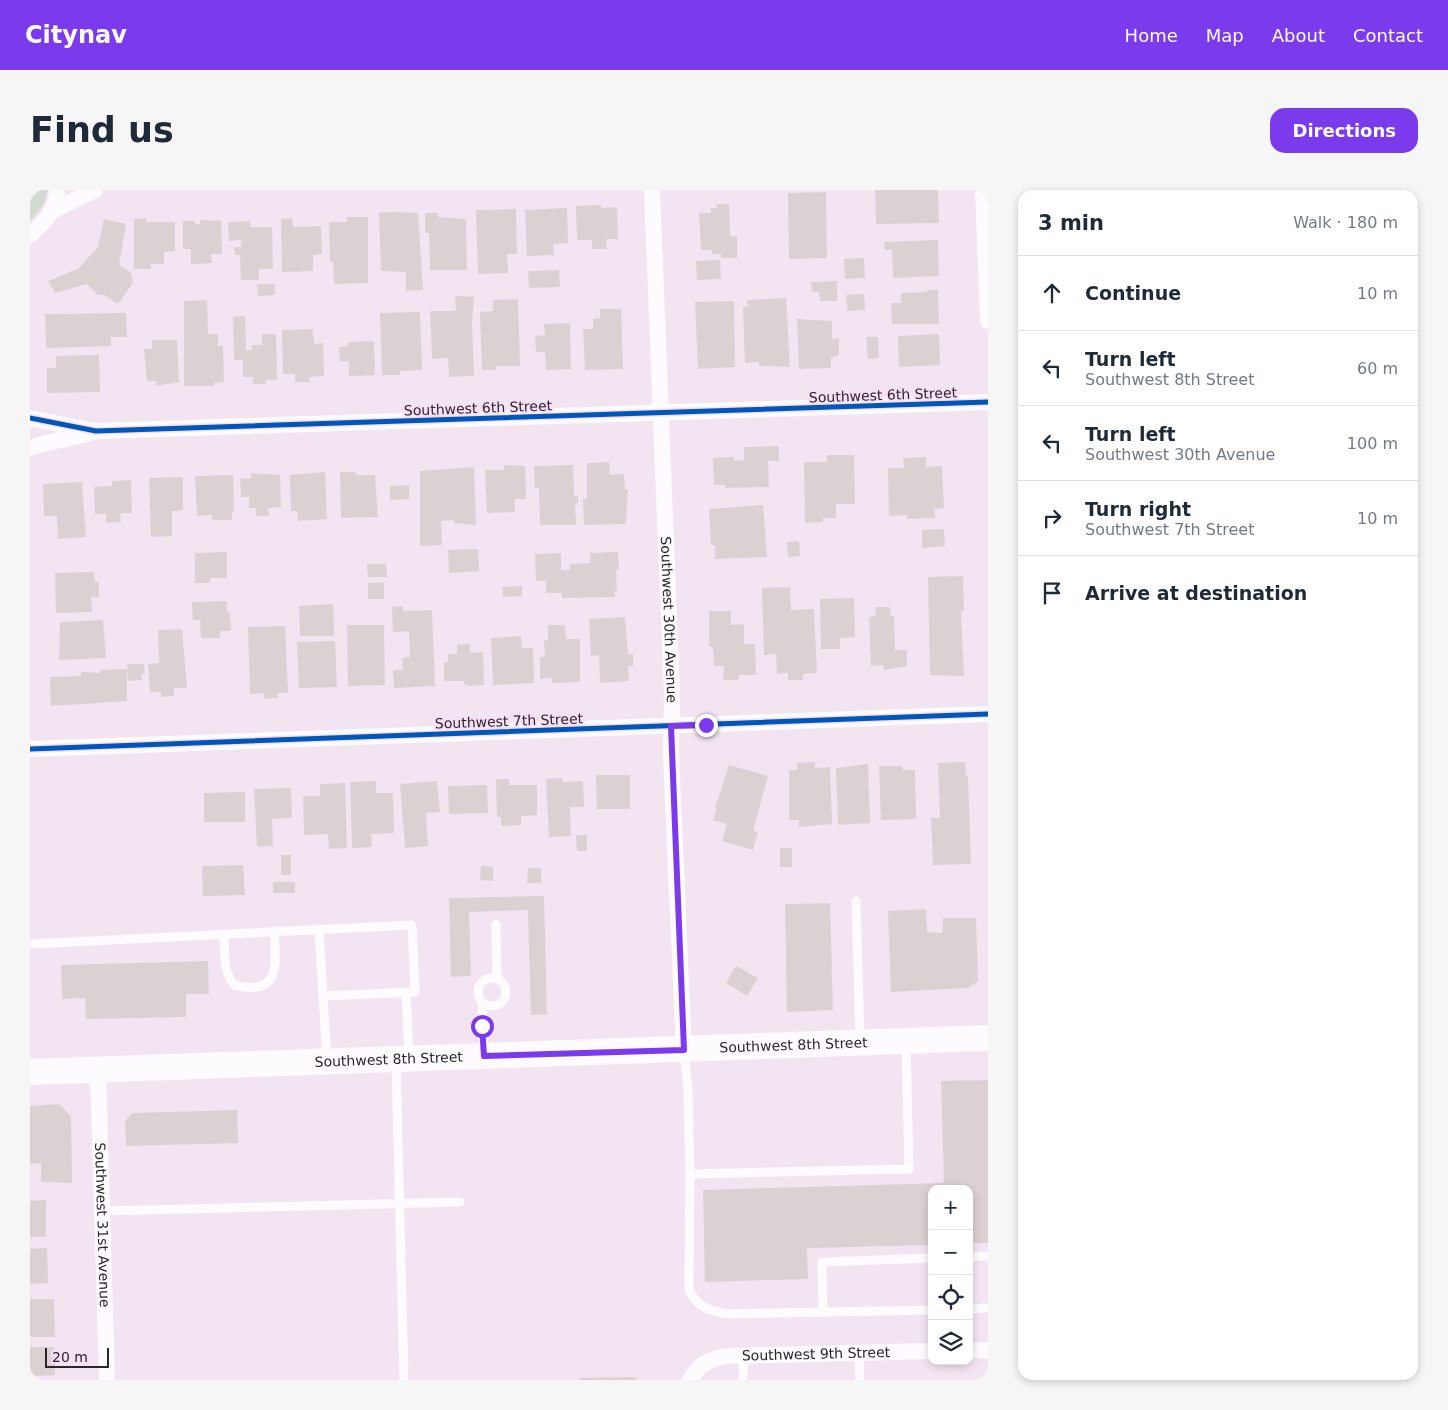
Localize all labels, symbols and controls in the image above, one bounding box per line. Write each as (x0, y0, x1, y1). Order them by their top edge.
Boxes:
text: Citynav (25, 21, 127, 49)
text: Home (1125, 25, 1178, 46)
text: Map (1206, 25, 1244, 46)
text: About (1272, 25, 1325, 46)
text: Contact (1353, 25, 1423, 46)
button: Directions (1270, 108, 1418, 153)
text: Find us (30, 110, 174, 150)
text: 3 min (1038, 211, 1104, 235)
text: Walk · 180 m (1293, 213, 1398, 232)
icon: ahead (1038, 279, 1066, 307)
text: Continue (1085, 282, 1181, 304)
text: 10 m (1357, 284, 1398, 303)
text: Turn left (1085, 348, 1176, 370)
icon: left (1038, 354, 1066, 382)
text: 60 m (1357, 359, 1398, 378)
text: Southwest 8th Street (1085, 370, 1254, 389)
street label: Southwest 6th Street (809, 384, 958, 406)
street label: Southwest 6th Street (404, 397, 553, 419)
text: Turn left (1085, 423, 1176, 445)
icon: left (1038, 429, 1066, 457)
text: 100 m (1347, 434, 1398, 453)
text: Southwest 30th Avenue (1085, 445, 1275, 464)
text: Turn right (1085, 498, 1191, 520)
icon: right (1038, 504, 1066, 532)
text: 10 m (1357, 509, 1398, 528)
text: Southwest 7th Street (1085, 520, 1254, 539)
street label: Southwest 30th Avenue (658, 536, 680, 703)
icon: arrive (1038, 579, 1066, 607)
text: Arrive at destination (1085, 582, 1307, 604)
street label: Southwest 7th Street (435, 710, 584, 732)
route end (695, 714, 718, 737)
route start (471, 1015, 494, 1038)
street label: Southwest 8th Street (719, 1034, 868, 1056)
street label: Southwest 8th Street (314, 1049, 464, 1070)
street label: Southwest 31st Avenue (92, 1142, 113, 1308)
map controls (928, 1185, 973, 1365)
button: + (928, 1185, 973, 1230)
button: − (928, 1230, 973, 1275)
button: locate (928, 1275, 973, 1320)
button: layers (928, 1320, 973, 1365)
street label: Southwest 9th Street (742, 1344, 891, 1364)
scale bar (45, 1345, 109, 1368)
text: 20 m (52, 1349, 88, 1365)

